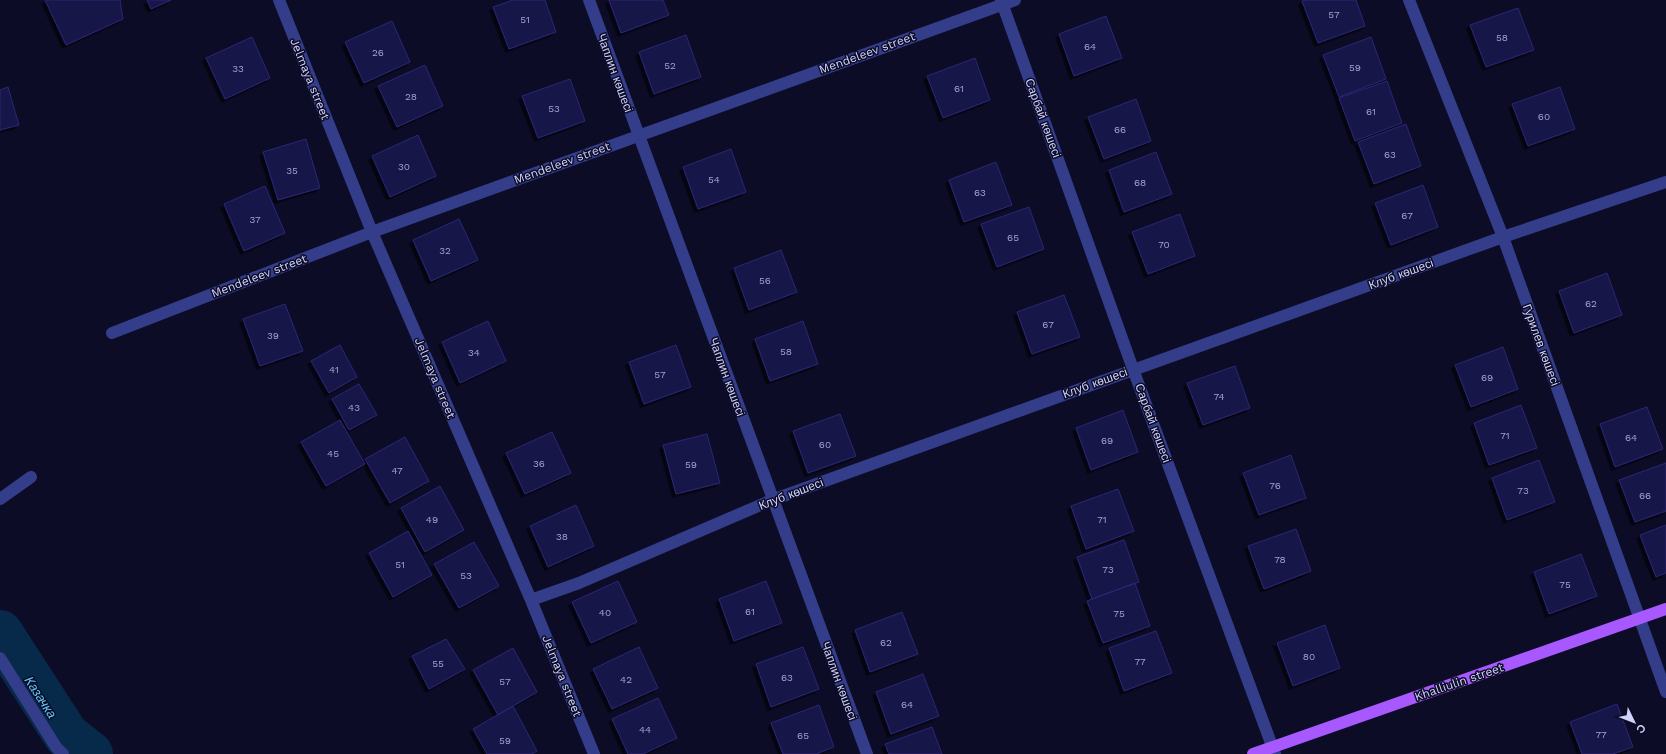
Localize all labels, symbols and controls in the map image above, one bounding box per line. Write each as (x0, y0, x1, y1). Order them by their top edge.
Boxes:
house number: 57 (1328, 9, 1340, 20)
house number: 51 (520, 14, 530, 25)
street label: Mendeleev street (817, 29, 917, 77)
street label: Чаплин көшесі (594, 32, 636, 114)
house number: 58 (1496, 32, 1508, 43)
street label: Jelmaya street (287, 36, 333, 122)
house number: 64 (1084, 41, 1096, 52)
house number: 26 (372, 47, 384, 58)
house number: 52 (664, 60, 676, 71)
house number: 59 (1349, 62, 1361, 73)
house number: 33 (232, 63, 244, 74)
street label: Сарбай көшесі (1022, 77, 1064, 159)
house number: 61 (954, 83, 964, 94)
house number: 28 (405, 91, 417, 102)
house number: 53 (548, 103, 560, 114)
house number: 61 (1366, 106, 1376, 117)
house number: 60 (1538, 111, 1550, 122)
house number: 66 (1114, 124, 1126, 135)
street label: Mendeleev street (512, 139, 612, 187)
house number: 63 (1384, 149, 1396, 160)
house number: 30 (398, 161, 410, 172)
house number: 35 (286, 165, 298, 176)
house number: 54 (708, 174, 720, 185)
house number: 68 (1134, 177, 1146, 188)
house number: 63 (974, 187, 986, 198)
house number: 67 (1401, 210, 1413, 221)
house number: 37 (249, 214, 261, 225)
house number: 65 (1007, 232, 1019, 243)
house number: 70 (1158, 239, 1170, 250)
house number: 32 (439, 245, 451, 256)
street label: Mendeleev street (209, 251, 309, 301)
street label: Клуб көшесі (1367, 256, 1435, 292)
house number: 56 (759, 275, 771, 286)
house number: 62 (1585, 298, 1597, 309)
street label: Гурилев көшесі (1520, 302, 1562, 388)
house number: 67 (1042, 319, 1054, 330)
house number: 39 (267, 330, 279, 341)
street label: Jelmaya street (412, 335, 458, 421)
street label: Чаплин көшесі (706, 336, 748, 418)
house number: 58 (780, 346, 792, 357)
house number: 34 (468, 347, 480, 358)
house number: 41 (329, 364, 339, 375)
street label: Клуб көшесі (1061, 365, 1129, 401)
house number: 57 (654, 369, 666, 380)
house number: 69 (1481, 372, 1493, 383)
street label: Сарбай көшесі (1132, 382, 1174, 464)
house number: 74 (1213, 391, 1225, 402)
house number: 43 (348, 402, 360, 413)
house number: 71 (1500, 430, 1510, 441)
house number: 64 (1625, 432, 1637, 443)
house number: 69 (1101, 435, 1113, 446)
house number: 60 (819, 439, 831, 450)
house number: 45 (327, 448, 339, 459)
house number: 36 (533, 458, 545, 469)
house number: 59 (685, 459, 697, 470)
house number: 47 (391, 465, 403, 476)
street label: Клуб көшесі (757, 475, 825, 513)
house number: 76 (1269, 480, 1281, 491)
house number: 73 (1517, 485, 1529, 496)
house number: 66 (1639, 490, 1651, 501)
house number: 49 (426, 514, 438, 525)
house number: 71 (1097, 514, 1107, 525)
house number: 38 (556, 531, 568, 542)
house number: 78 (1274, 554, 1286, 565)
house number: 51 (395, 559, 405, 570)
house number: 73 (1102, 564, 1114, 575)
house number: 53 (460, 570, 472, 581)
house number: 75 (1559, 579, 1571, 590)
house number: 61 (745, 606, 755, 617)
house number: 40 (599, 607, 611, 618)
house number: 75 (1113, 608, 1125, 619)
street label: Jelmaya street (539, 633, 585, 719)
house number: 62 (880, 637, 892, 648)
street label: Чаплин көшесі (818, 640, 860, 722)
house number: 80 (1303, 651, 1315, 662)
house number: 77 (1134, 656, 1146, 667)
house number: 55 (432, 658, 444, 669)
street label: Khalliulin street (1413, 660, 1505, 704)
house number: 63 (781, 672, 793, 683)
water label: Казачка (22, 673, 60, 721)
house number: 42 (620, 674, 632, 685)
house number: 57 (499, 676, 511, 687)
house number: 64 (901, 699, 913, 710)
north arrow (1614, 702, 1654, 742)
text: С (1633, 721, 1648, 736)
house number: 44 (639, 724, 651, 735)
house number: 77 (1595, 729, 1607, 740)
house number: 65 (797, 730, 809, 741)
house number: 59 (499, 735, 511, 746)

